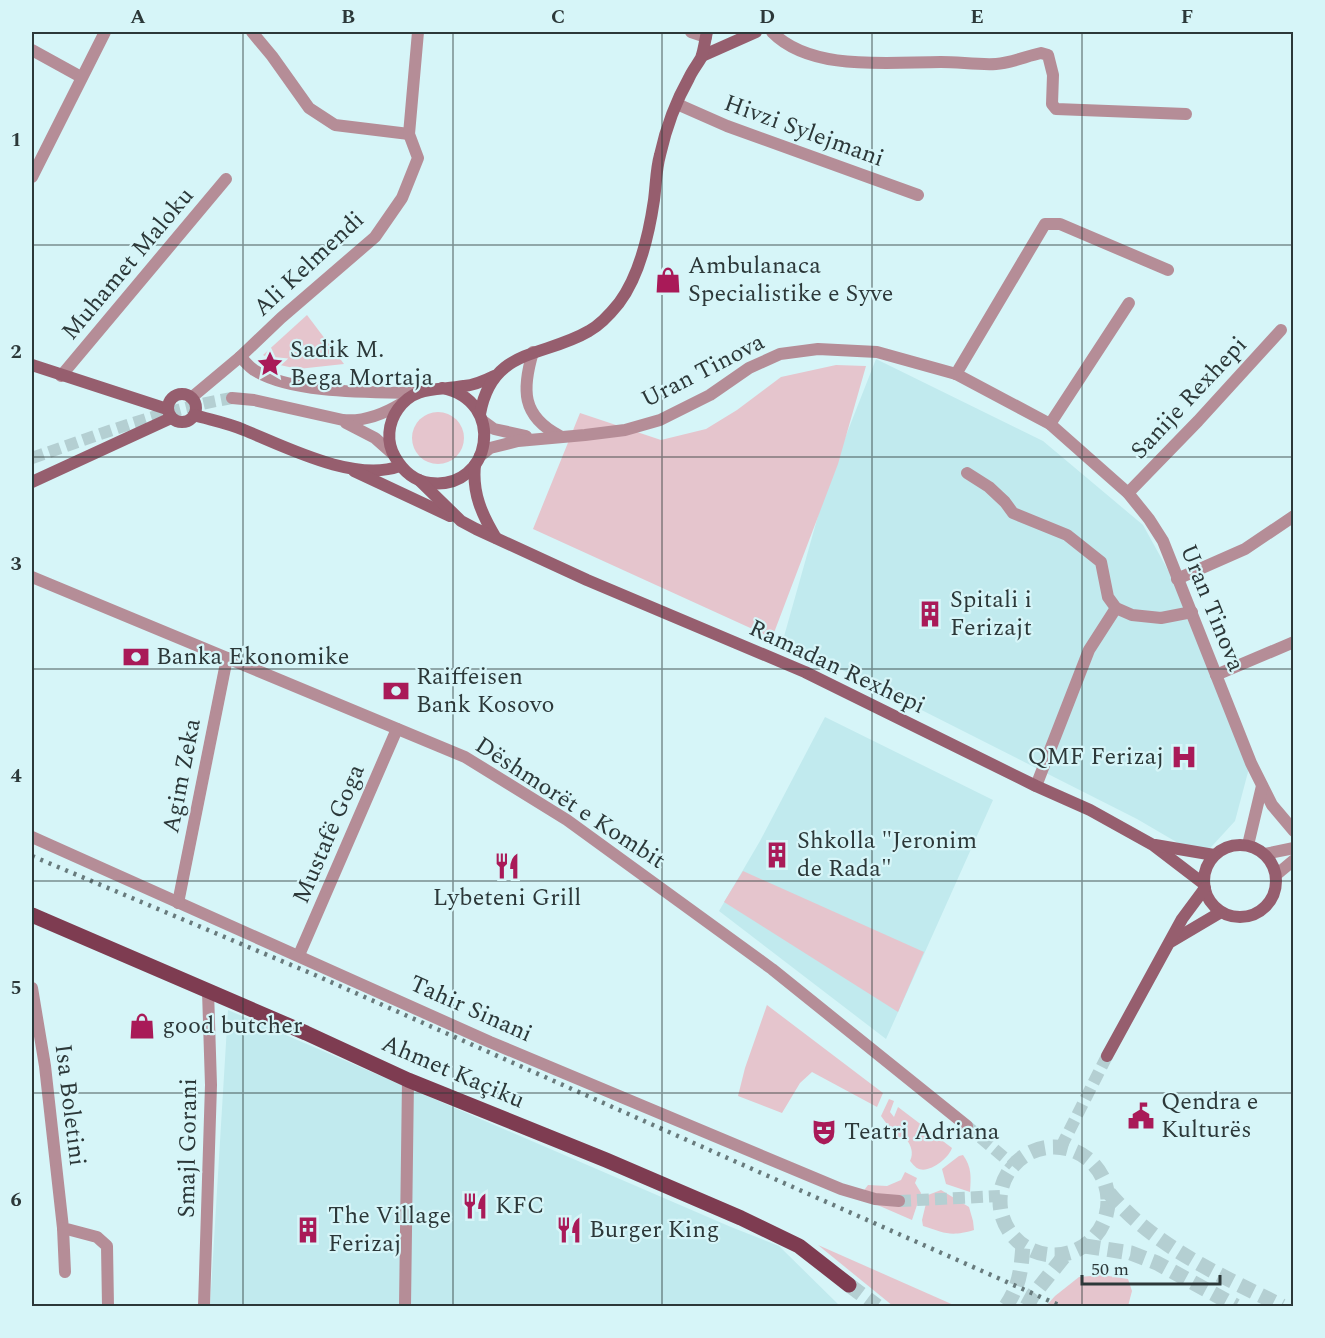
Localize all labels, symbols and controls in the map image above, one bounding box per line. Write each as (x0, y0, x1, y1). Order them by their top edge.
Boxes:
text: A (130, 2, 146, 32)
text: B (341, 2, 355, 32)
text: C (551, 2, 565, 32)
text: D (759, 2, 775, 32)
text: E (970, 2, 984, 32)
text: F (1181, 2, 1193, 32)
street label: Hivzi Sylejmani (719, 85, 889, 177)
text: 1 (10, 125, 22, 155)
street label: Muhamet Maloku (53, 180, 203, 348)
street label: Ali Kelmendi (245, 203, 373, 325)
place label: Ambulanaca Specialistike e Syve (688, 248, 893, 312)
shop icon: Ambulanaca Specialistike e Syve (653, 265, 683, 295)
street label: Uran Tinova (635, 324, 771, 418)
street label: Sanije Rexhepi (1122, 328, 1256, 468)
place label: Sadik M. Bega Mortaja (290, 332, 434, 396)
text: 2 (10, 337, 22, 367)
place icon: Sadik M. Bega Mortaja (255, 349, 285, 379)
street label: Uran Tinova (1170, 539, 1254, 677)
text: 3 (10, 549, 22, 579)
place label: Spitali i Ferizajt (950, 582, 1032, 646)
building icon: Spitali i Ferizajt (915, 599, 945, 629)
street label: Ramadan Rexhepi (743, 610, 931, 724)
place label: Banka Ekonomike (156, 639, 349, 675)
bank icon: Banka Ekonomike (121, 642, 151, 672)
place label: Raiffeisen Bank Kosovo (416, 659, 554, 723)
bank icon: Raiffeisen Bank Kosovo (381, 676, 411, 706)
street label: Agim Zeka (153, 715, 211, 836)
street label: Dëshmorët e Kombit (468, 728, 672, 878)
place label: QMF Ferizaj (1027, 739, 1164, 775)
hospital icon: QMF Ferizaj (1169, 742, 1199, 772)
street label: Mustafë Goga (283, 758, 375, 909)
text: 4 (10, 761, 22, 791)
place label: Shkolla "Jeronim de Rada" (797, 823, 977, 887)
building icon: Shkolla "Jeronim de Rada" (762, 840, 792, 870)
restaurant icon: Lybeteni Grill (492, 851, 522, 881)
place label: Lybeteni Grill (433, 880, 581, 916)
street label: Tahir Sinani (404, 966, 538, 1052)
text: 5 (10, 973, 22, 1003)
place label: good butcher (162, 1008, 302, 1044)
shop icon: good butcher (127, 1011, 157, 1041)
street label: Ahmet Kaçiku (376, 1026, 530, 1118)
street label: Isa Boletini (45, 1042, 95, 1168)
street label: Smajl Gorani (169, 1078, 207, 1218)
place label: Qendra e Kulturës (1161, 1084, 1259, 1148)
public building icon: Qendra e Kulturës (1126, 1101, 1156, 1131)
place label: Teatri Adriana (844, 1114, 1000, 1150)
theatre icon: Teatri Adriana (809, 1117, 839, 1147)
text: 6 (10, 1185, 22, 1215)
place label: KFC (495, 1188, 544, 1224)
restaurant icon: KFC (460, 1191, 490, 1221)
place label: The Village Ferizaj (328, 1198, 451, 1262)
place label: Burger King (589, 1212, 719, 1248)
building icon: The Village Ferizaj (293, 1215, 323, 1245)
restaurant icon: Burger King (554, 1215, 584, 1245)
scale bar (1082, 1248, 1220, 1286)
text: 50 m (1091, 1256, 1129, 1283)

